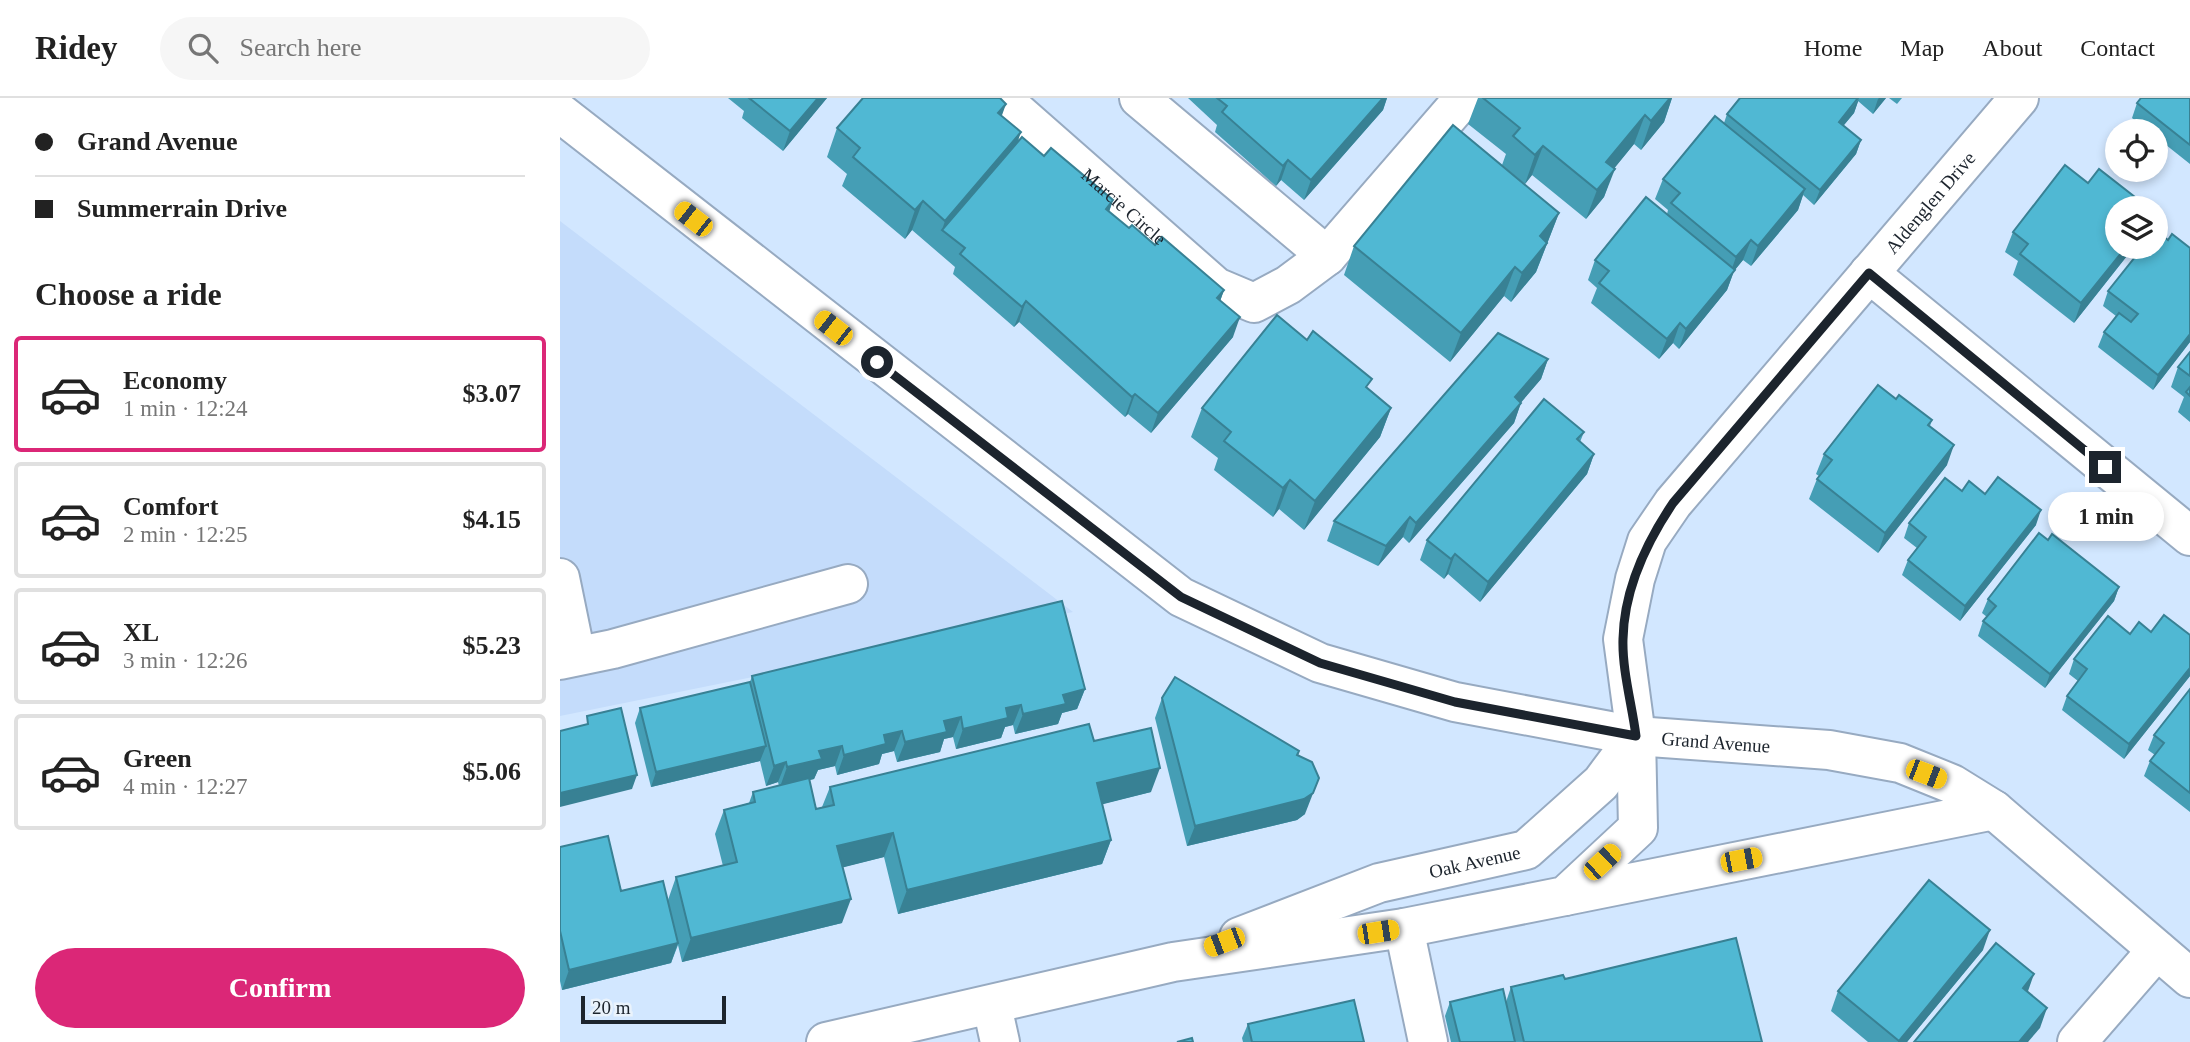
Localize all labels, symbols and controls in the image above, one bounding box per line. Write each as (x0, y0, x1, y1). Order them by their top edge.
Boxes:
search box (160, 17, 650, 80)
icon: search (184, 29, 222, 67)
text: Ridey (35, 30, 118, 66)
text: Search here (240, 33, 361, 62)
text: Home (1804, 35, 1862, 61)
text: Map (1900, 35, 1944, 61)
text: About (1982, 35, 2042, 61)
text: Contact (2080, 35, 2155, 61)
map controls (2105, 119, 2168, 259)
button: locate (2105, 119, 2168, 182)
text: Grand Avenue (77, 127, 238, 156)
street label: Aldenglen Drive (1881, 147, 1979, 257)
street label: Marcie Circle (1078, 164, 1171, 249)
text: Summerrain Drive (77, 194, 287, 223)
button: layers (2105, 196, 2168, 259)
car (670, 198, 717, 240)
text: Choose a ride (35, 276, 222, 312)
car (810, 307, 857, 349)
route start (861, 346, 893, 378)
icon: car (39, 363, 102, 426)
text: Economy (123, 366, 227, 395)
text: $3.07 (463, 379, 521, 408)
text: 1 min · 12:24 (123, 396, 248, 421)
route end (2089, 451, 2121, 483)
icon: car (39, 489, 102, 552)
text: Comfort (123, 492, 218, 521)
callout: 1 min (2047, 492, 2163, 540)
text: 1 min (2078, 504, 2134, 529)
text: $4.15 (463, 505, 521, 534)
text: 2 min · 12:25 (123, 522, 248, 547)
icon: car (39, 615, 102, 678)
text: XL (123, 618, 159, 647)
text: $5.23 (463, 631, 521, 660)
text: 3 min · 12:26 (123, 648, 248, 673)
street label: Grand Avenue (1661, 727, 1771, 756)
icon: car (39, 741, 102, 804)
text: Green (123, 744, 192, 773)
text: $5.06 (463, 757, 521, 786)
car (1903, 757, 1950, 791)
text: 4 min · 12:27 (123, 774, 248, 799)
car (1580, 840, 1625, 884)
street label: Oak Avenue (1427, 841, 1522, 882)
car (1719, 846, 1764, 874)
car (1356, 918, 1401, 946)
car (1201, 925, 1248, 959)
button: Confirm (35, 948, 525, 1028)
scale bar (581, 993, 726, 1025)
text: 20 m (592, 997, 631, 1018)

